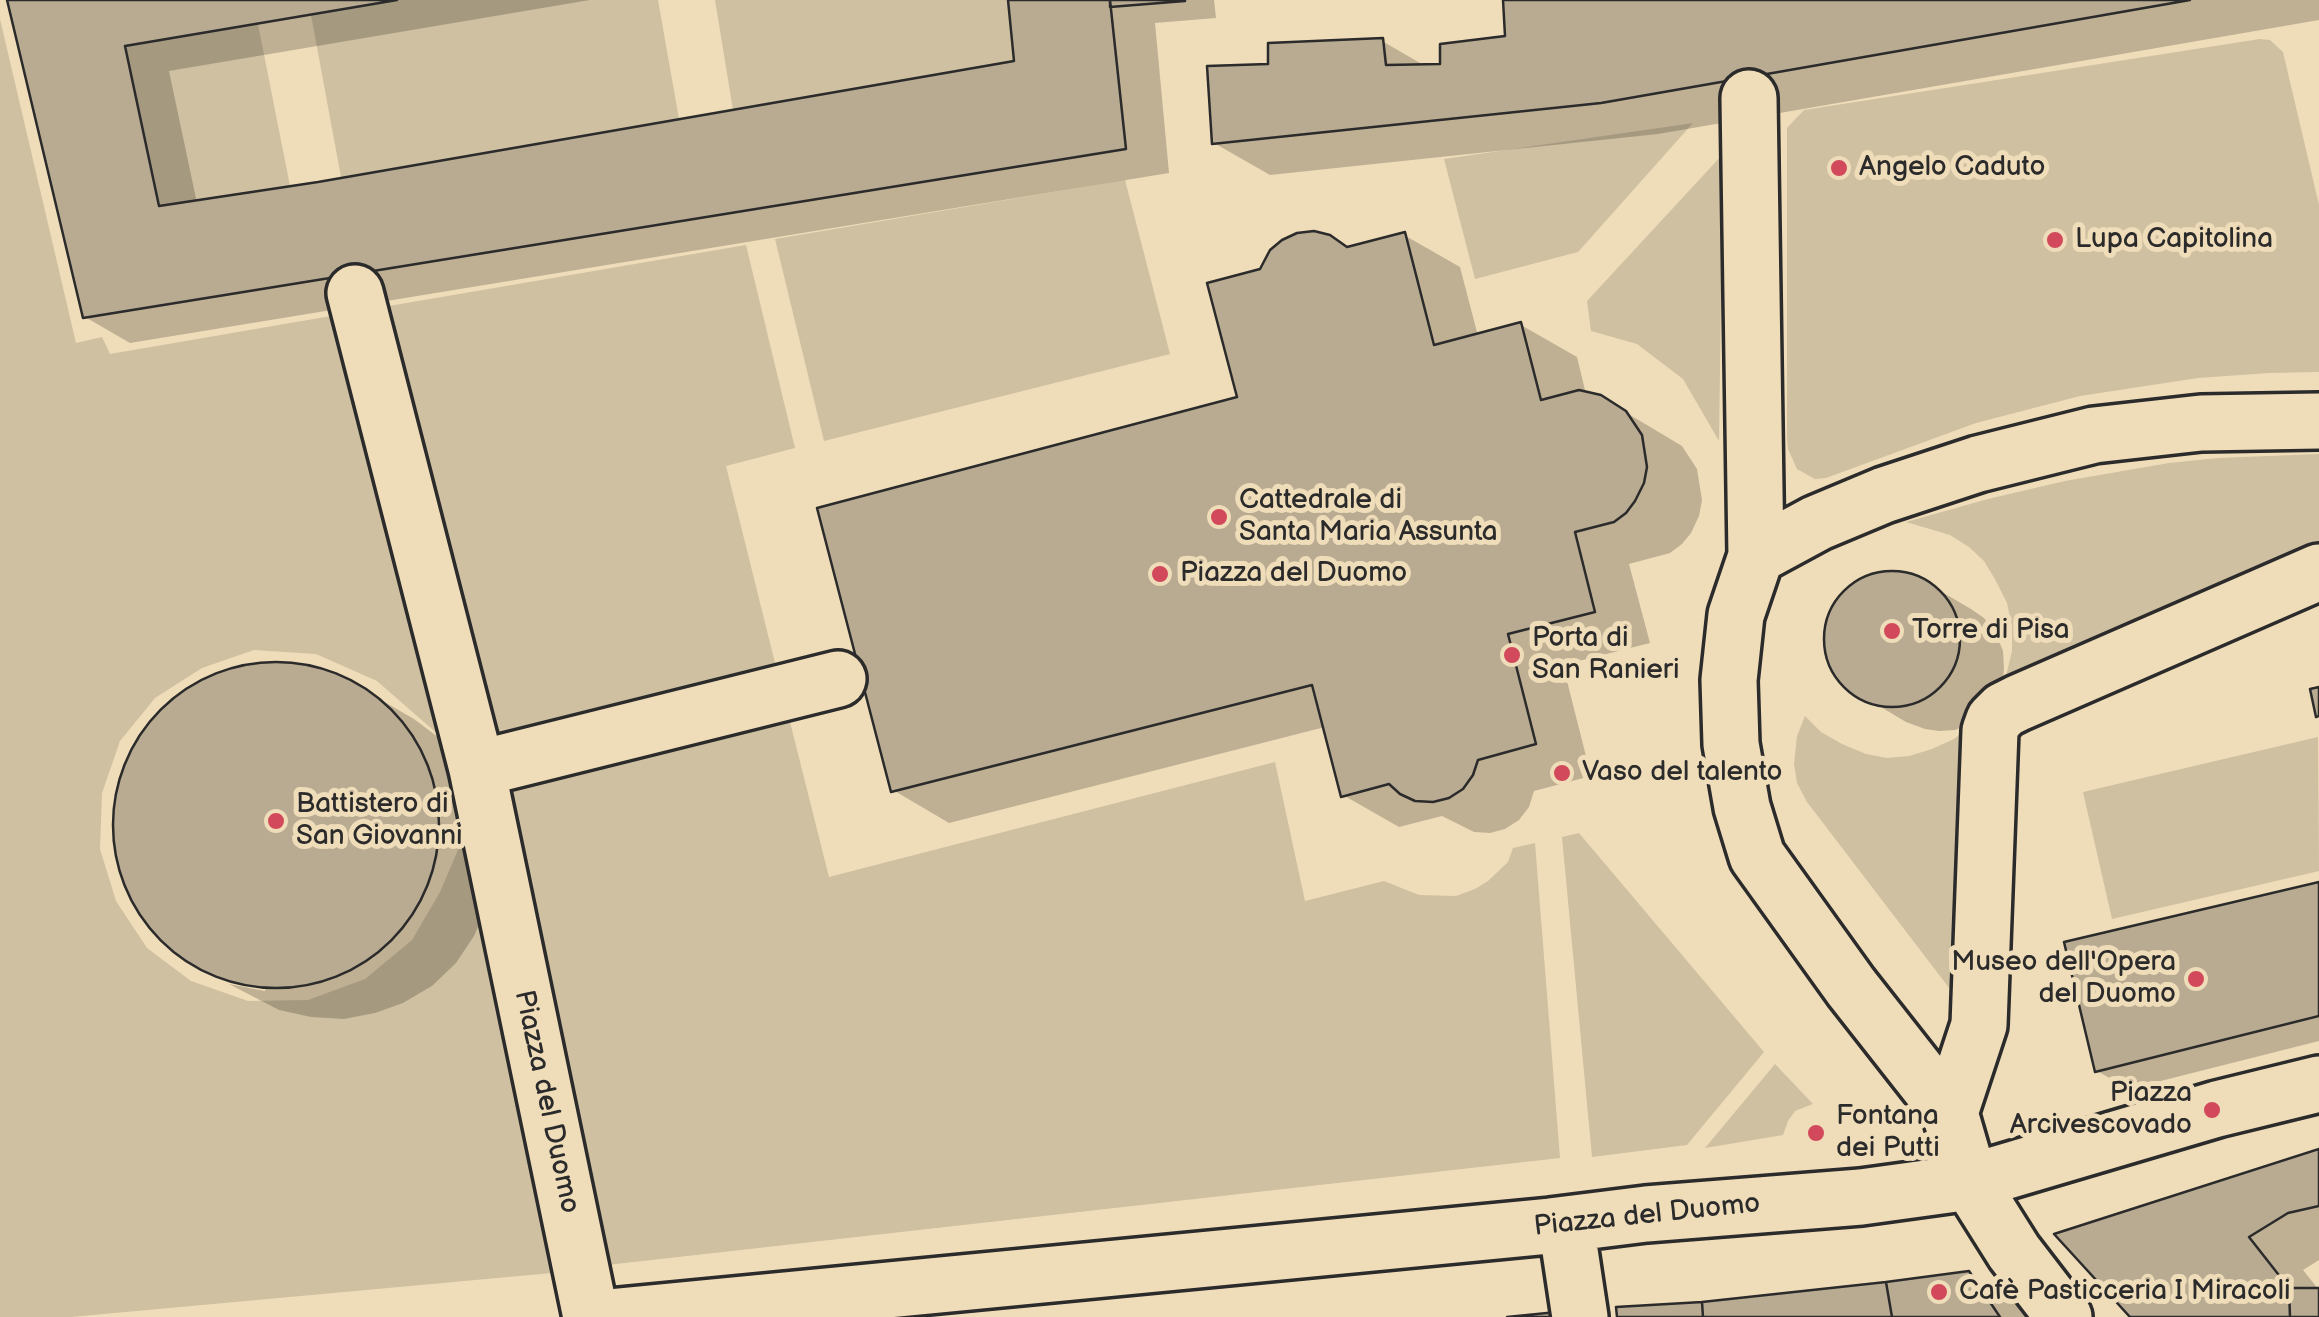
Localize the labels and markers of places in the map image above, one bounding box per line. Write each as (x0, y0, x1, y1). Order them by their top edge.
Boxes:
place label: Angelo Caduto (1859, 151, 2045, 185)
marker: Angelo Caduto (1828, 157, 1850, 179)
place label: Lupa Capitolina (2075, 223, 2273, 257)
marker: Lupa Capitolina (2044, 229, 2066, 251)
place label: Cattedrale di Santa Maria Assunta (1239, 484, 1498, 550)
marker: Cattedrale di Santa Maria Assunta (1208, 506, 1230, 528)
place label: Piazza del Duomo (1180, 557, 1407, 591)
marker: Piazza del Duomo (1149, 563, 1171, 585)
place label: Torre di Pisa (1912, 614, 2070, 648)
marker: Torre di Pisa (1881, 620, 1903, 642)
place label: Porta di San Ranieri (1532, 622, 1680, 688)
marker: Porta di San Ranieri (1501, 644, 1523, 666)
place label: Vaso del talento (1582, 756, 1782, 790)
marker: Vaso del talento (1551, 762, 1573, 784)
place label: Battistero di San Giovanni (296, 788, 463, 854)
marker: Battistero di San Giovanni (265, 810, 287, 832)
place label: Museo dell'Opera del Duomo (1951, 946, 2176, 1012)
marker: Museo dell'Opera del Duomo (2185, 968, 2207, 990)
place label: Piazza Arcivescovado (2010, 1077, 2192, 1143)
marker: Piazza Arcivescovado (2201, 1099, 2223, 1121)
place label: Fontana dei Putti (1836, 1100, 1940, 1166)
marker: Fontana dei Putti (1805, 1122, 1827, 1144)
place label: Cafè Pasticceria I Miracoli (1959, 1275, 2291, 1309)
marker: Cafè Pasticceria I Miracoli (1928, 1281, 1950, 1303)

